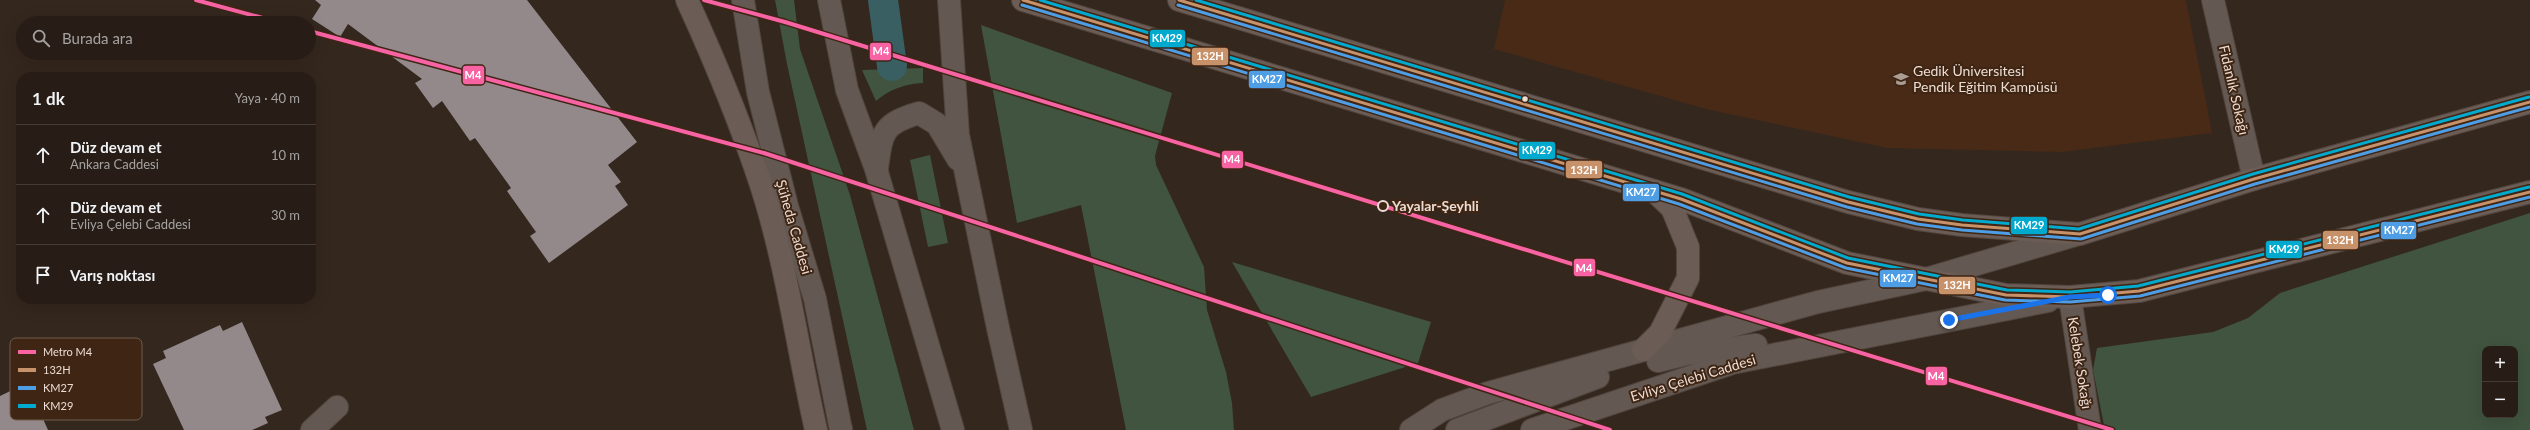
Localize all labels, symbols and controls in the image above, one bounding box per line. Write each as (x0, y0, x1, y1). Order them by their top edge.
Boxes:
search box (16, 16, 316, 60)
icon: search (30, 27, 52, 49)
text: Burada ara (62, 29, 133, 47)
line badge: KM29 (1149, 29, 1186, 48)
text: KM29 (1152, 31, 1182, 44)
line badge: M4 (869, 42, 892, 61)
street label: Fidanlık Sokağı (2216, 43, 2253, 136)
text: M4 (873, 44, 890, 57)
line badge: 132H (1191, 47, 1229, 66)
text: 132H (1196, 49, 1224, 62)
place label: Gedik Üniversitesi Pendik Eğitim Kampüsü (1913, 62, 2058, 95)
line badge: M4 (462, 65, 485, 85)
text: M4 (465, 68, 482, 81)
line badge: KM27 (1248, 70, 1286, 89)
school or university icon: Gedik Üniversitesi Pendik Eğitim Kampüsü (1892, 70, 1910, 88)
text: KM27 (1252, 72, 1282, 85)
text: 1 dk (32, 88, 65, 109)
text: Yaya · 40 m (235, 90, 300, 106)
unlabelled marker (1520, 94, 1530, 104)
text: Düz devam et (70, 138, 162, 156)
line badge: KM29 (1518, 141, 1556, 160)
text: KM29 (1522, 143, 1552, 156)
icon: ahead (32, 144, 54, 166)
text: 10 m (271, 147, 300, 163)
line badge: M4 (1221, 150, 1244, 169)
text: M4 (1224, 152, 1241, 165)
text: Ankara Caddesi (70, 156, 159, 172)
line badge: 132H (1565, 160, 1603, 179)
text: 132H (1570, 163, 1598, 176)
street label: Şüheda Caddesi (773, 178, 816, 276)
line badge: KM27 (1622, 183, 1660, 202)
text: KM27 (1626, 185, 1656, 198)
place label: Yayalar-Şeyhli (1391, 197, 1479, 214)
text: Düz devam et (70, 198, 162, 216)
marker: Yayalar-Şeyhli (1377, 200, 1389, 212)
icon: ahead (32, 204, 54, 226)
text: 30 m (271, 207, 300, 223)
text: Evliya Çelebi Caddesi (70, 216, 191, 232)
line badge: KM29 (2010, 216, 2048, 235)
text: KM29 (2014, 218, 2044, 231)
line badge: KM27 (2380, 221, 2417, 240)
text: KM27 (2384, 223, 2414, 236)
line badge: 132H (2322, 230, 2359, 250)
text: 132H (2326, 233, 2354, 246)
line badge: KM29 (2265, 240, 2303, 259)
text: KM29 (2269, 242, 2299, 255)
line badge: M4 (1573, 258, 1596, 277)
text: M4 (1576, 261, 1593, 274)
icon: arrive (32, 264, 54, 286)
text: Varış noktası (70, 266, 155, 284)
line badge: KM27 (1879, 269, 1917, 288)
text: KM27 (1883, 271, 1913, 284)
line badge: 132H (1938, 276, 1976, 295)
text: 132H (1943, 278, 1971, 291)
route start (2099, 286, 2117, 304)
route end (1940, 311, 1958, 329)
street label: Kelebek Sokağı (2065, 316, 2096, 410)
legend (10, 338, 142, 420)
text: Metro M4 (43, 345, 93, 358)
map controls (2482, 346, 2518, 418)
button: + (2482, 346, 2518, 382)
street label: Evliya Çelebi Caddesi (1628, 350, 1758, 405)
text: 132H (43, 363, 71, 376)
line badge: M4 (1925, 366, 1948, 386)
text: M4 (1928, 369, 1945, 382)
text: KM27 (43, 381, 73, 394)
button: − (2482, 382, 2518, 418)
text: KM29 (43, 399, 73, 412)

